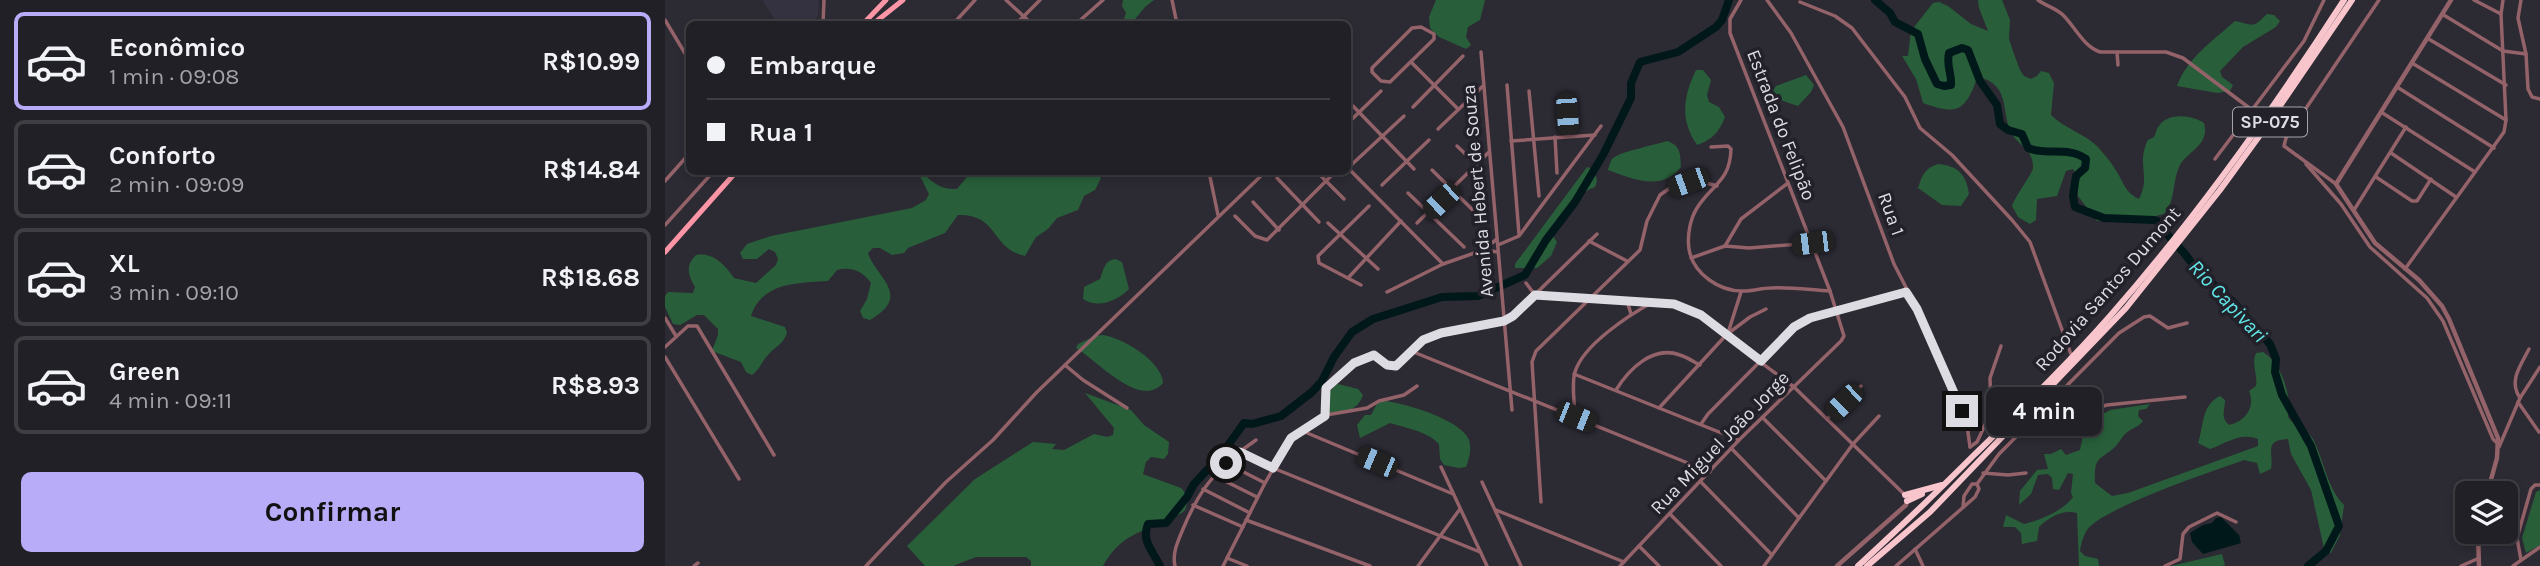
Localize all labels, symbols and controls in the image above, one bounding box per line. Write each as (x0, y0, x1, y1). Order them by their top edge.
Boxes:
icon: car (25, 30, 88, 93)
text: Econômico (109, 32, 245, 63)
text: R$10.99 (542, 46, 640, 77)
street label: Estrada do Felipão (1742, 47, 1820, 203)
text: Embarque (749, 50, 876, 81)
text: 1 min · 09:08 (109, 63, 239, 90)
street label: Avenida Hebert de Souza (1458, 84, 1498, 298)
car (1556, 92, 1579, 136)
road number: SP-075 (2233, 107, 2307, 136)
text: Rua 1 (749, 117, 813, 148)
icon: car (25, 138, 88, 201)
text: Conforto (109, 140, 216, 171)
text: R$14.84 (543, 154, 640, 185)
car (1665, 165, 1712, 199)
text: 2 min · 09:09 (109, 171, 244, 198)
car (1419, 179, 1464, 223)
street label: Rua 1 (1873, 189, 1909, 239)
street label: Rodovia Santos Dumont (2031, 203, 2185, 375)
car (1790, 230, 1835, 256)
icon: car (25, 246, 88, 309)
text: XL (109, 248, 140, 279)
water label: Rio Capivari (2184, 255, 2272, 347)
text: R$18.68 (541, 262, 640, 293)
text: 3 min · 09:10 (109, 279, 239, 306)
icon: car (25, 354, 88, 417)
text: Green (109, 356, 181, 387)
street label: Rua Miguel João Jorge (1646, 367, 1794, 519)
text: R$8.93 (551, 370, 640, 401)
car (1822, 380, 1867, 424)
callout: 4 min (1987, 386, 2102, 436)
text: 4 min · 09:11 (109, 387, 232, 414)
route end (1946, 395, 1978, 427)
text: 4 min (2012, 398, 2076, 425)
car (1553, 399, 1600, 435)
car (1354, 444, 1401, 480)
route start (1210, 447, 1242, 479)
button: Confirmar (21, 472, 644, 552)
map controls (2455, 481, 2518, 544)
button: layers (2455, 481, 2518, 544)

